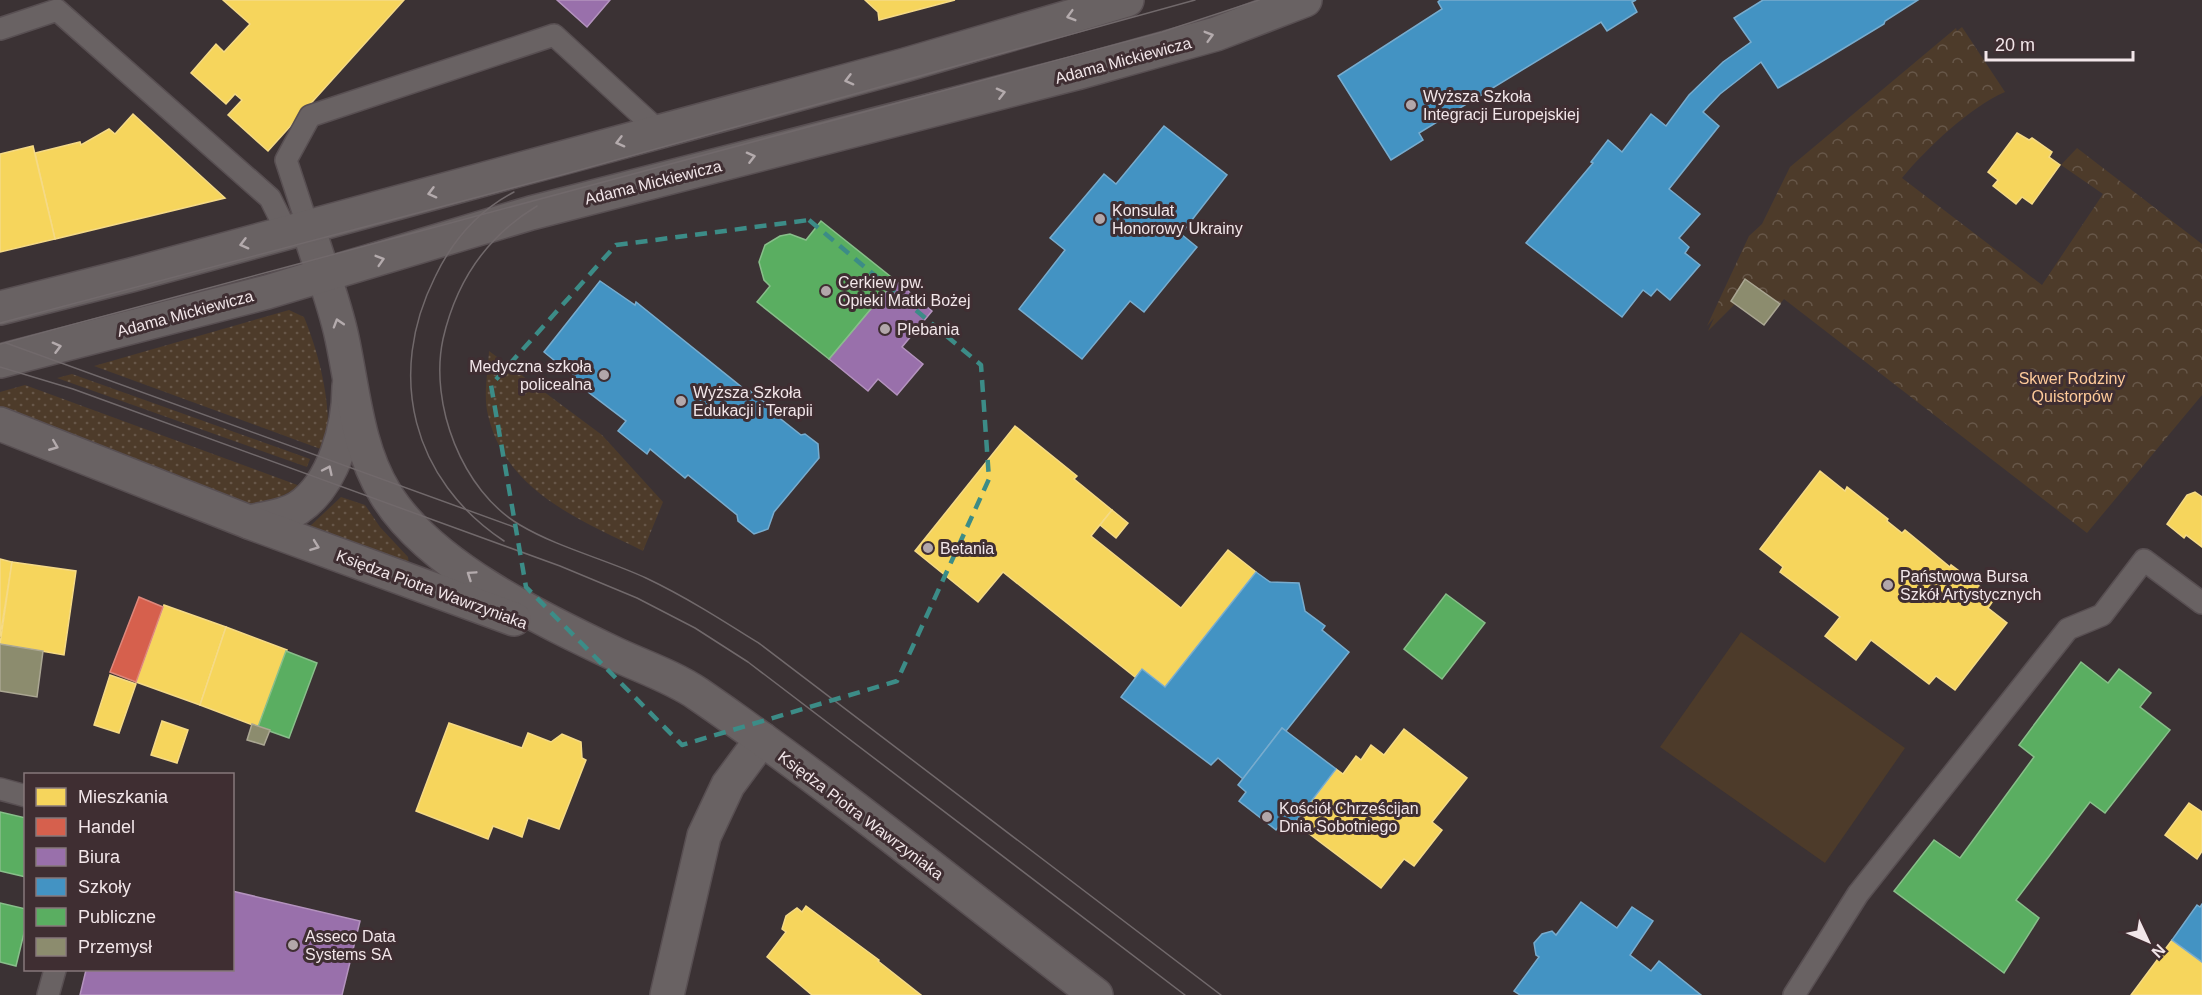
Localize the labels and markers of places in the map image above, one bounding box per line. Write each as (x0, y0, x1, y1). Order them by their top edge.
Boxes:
place label: Wyższa Szkoła Integracji Europejskiej (1423, 88, 1580, 123)
marker: Wyższa Szkoła Integracji Europejskiej (1404, 98, 1418, 112)
place label: Konsulat Honorowy Ukrainy (1112, 202, 1243, 237)
marker: Konsulat Honorowy Ukrainy (1093, 212, 1107, 226)
place label: Cerkiew pw. Opieki Matki Bożej (838, 274, 971, 309)
marker: Cerkiew pw. Opieki Matki Bożej (819, 284, 833, 298)
place label: Plebania (897, 321, 959, 338)
marker: Plebania (878, 322, 892, 336)
place label: Medyczna szkoła policealna (469, 358, 592, 393)
marker: Medyczna szkoła policealna (597, 368, 611, 382)
place label: Wyższa Szkoła Edukacji i Terapii (693, 384, 813, 419)
marker: Wyższa Szkoła Edukacji i Terapii (674, 394, 688, 408)
place label: Betania (940, 540, 994, 557)
marker: Betania (921, 541, 935, 555)
place label: Państwowa Bursa Szkół Artystycznych (1900, 568, 2041, 603)
marker: Państwowa Bursa Szkół Artystycznych (1881, 578, 1895, 592)
place label: Kościół Chrześcijan Dnia Sobotniego (1279, 800, 1419, 835)
marker: Kościół Chrześcijan Dnia Sobotniego (1260, 810, 1274, 824)
place label: Asseco Data Systems SA (305, 928, 396, 963)
marker: Asseco Data Systems SA (286, 938, 300, 952)

